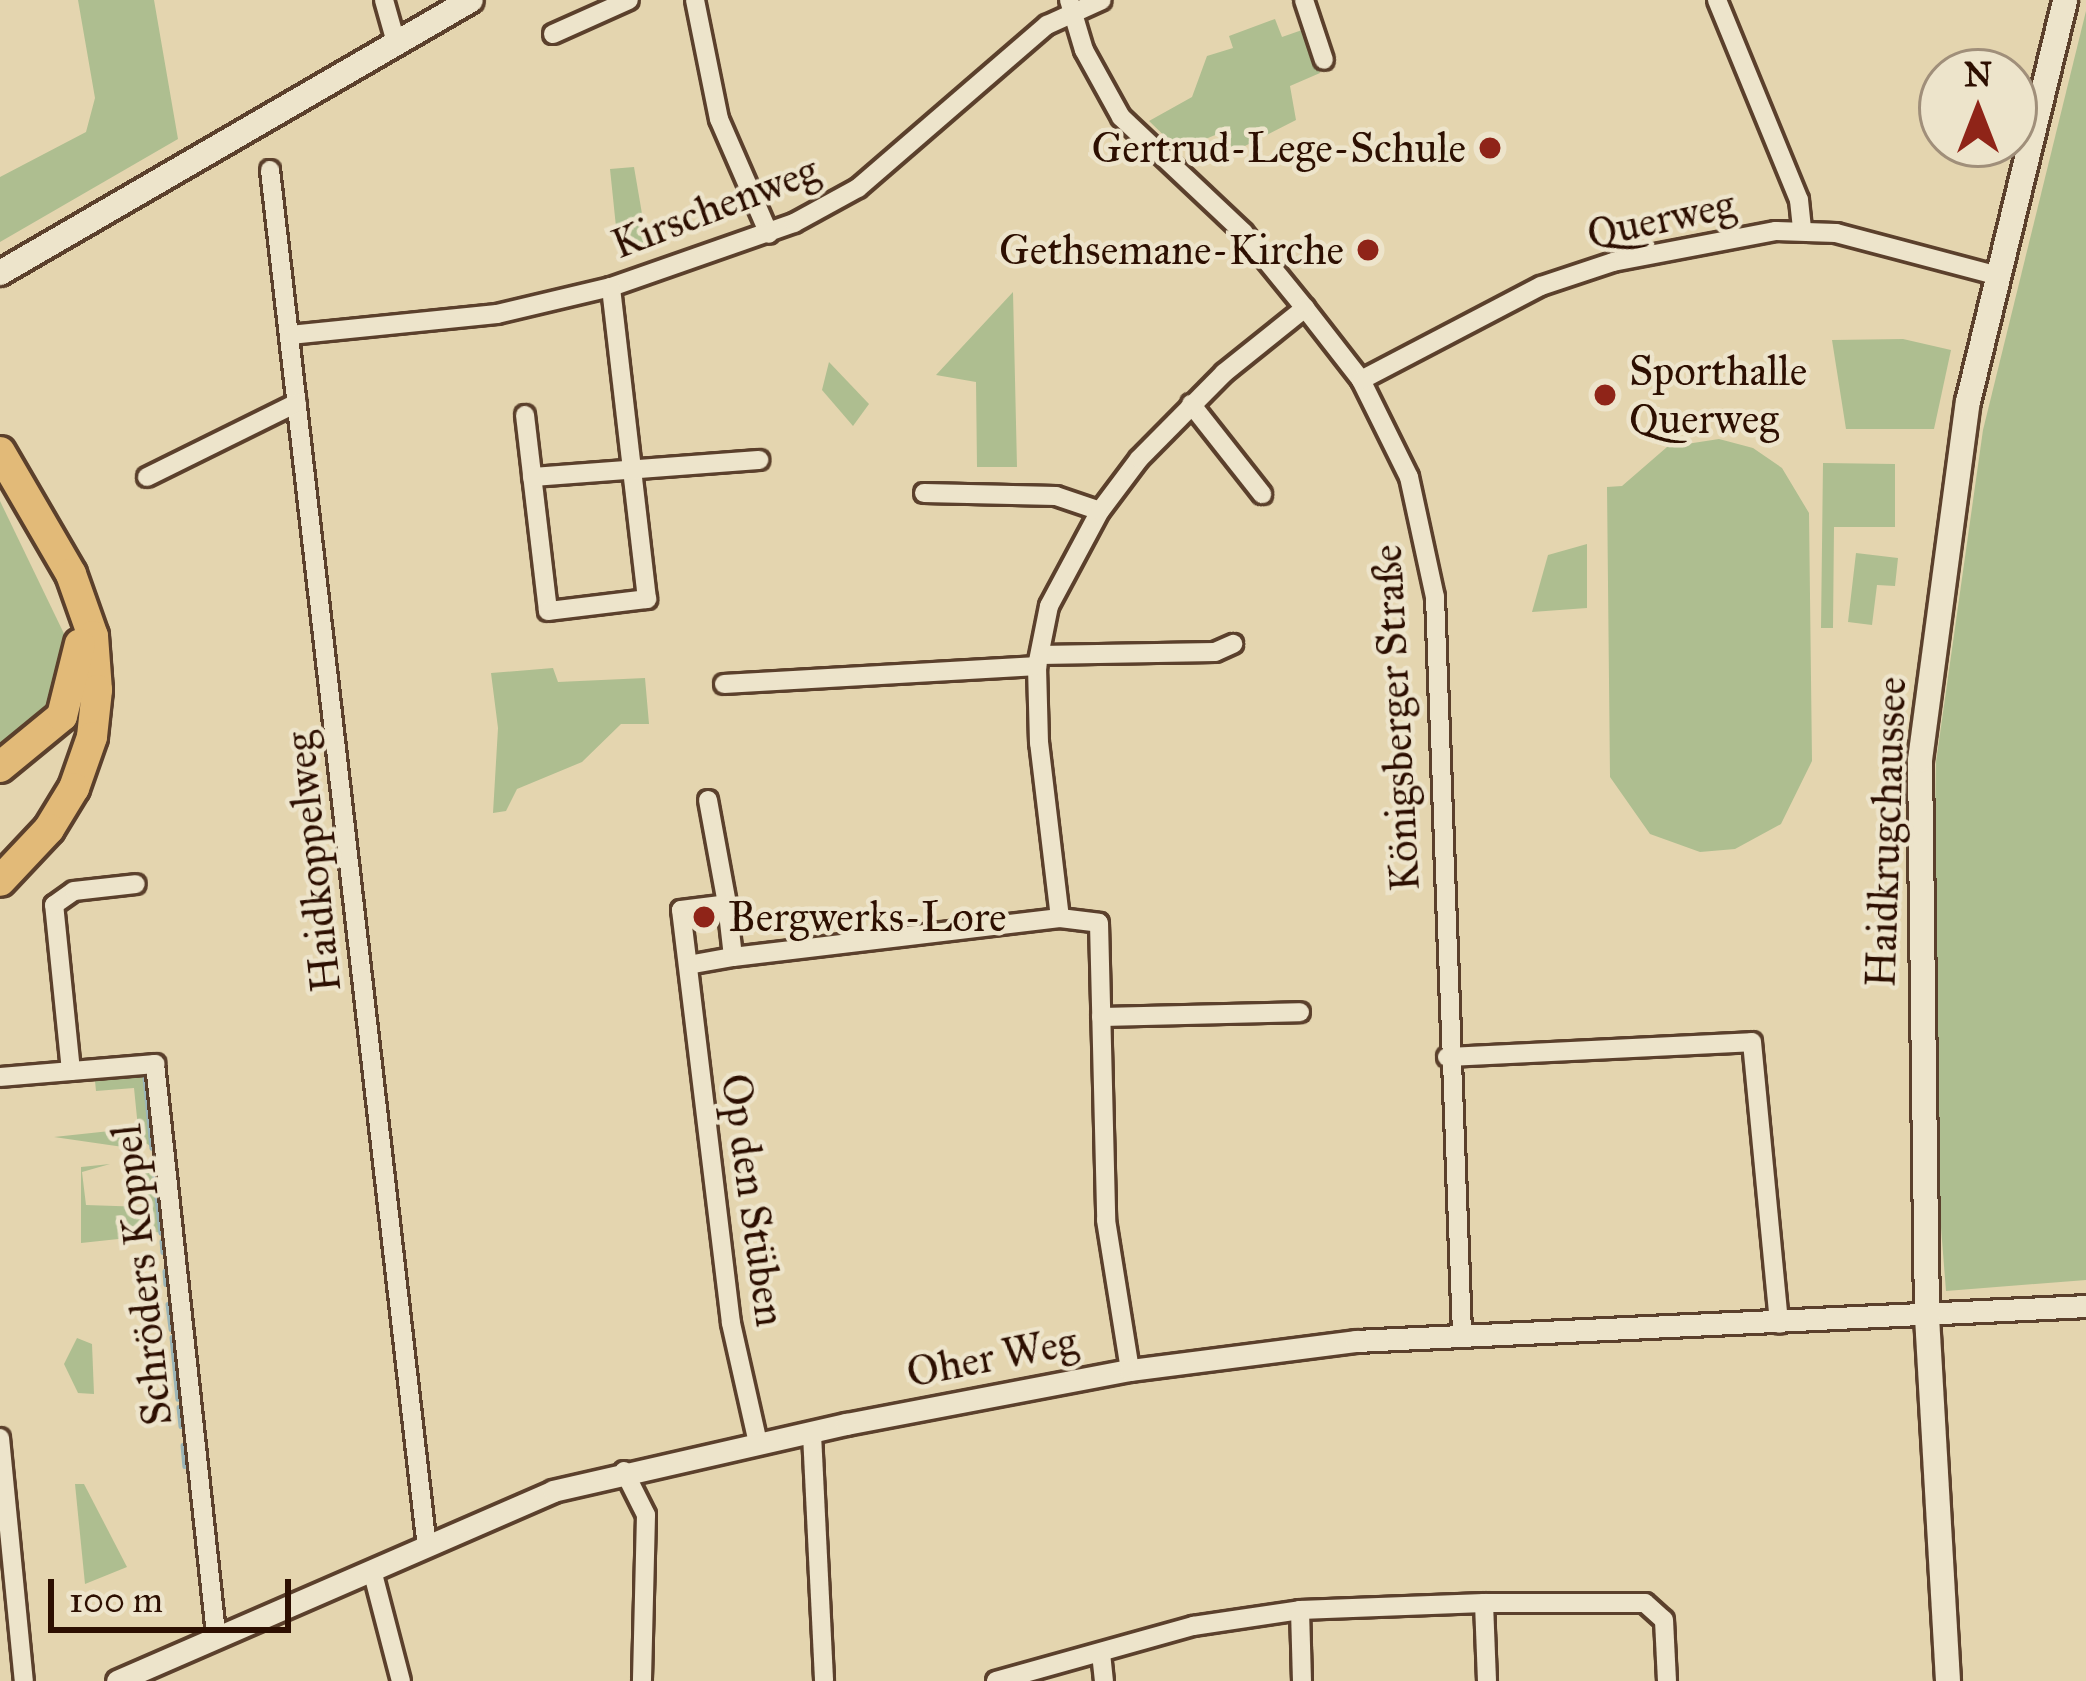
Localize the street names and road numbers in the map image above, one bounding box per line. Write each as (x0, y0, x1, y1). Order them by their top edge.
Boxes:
street label: Kirschenweg (605, 145, 825, 269)
street label: Querweg (1582, 179, 1740, 259)
street label: Königsberger Straße (1362, 543, 1430, 893)
street label: Haidkrugchaussee (1855, 676, 1917, 988)
street label: Haidkoppelweg (274, 729, 352, 995)
street label: Op den Stüben (710, 1071, 796, 1329)
street label: Schröders Koppel (101, 1122, 183, 1428)
street label: Oher Weg (902, 1316, 1082, 1398)

